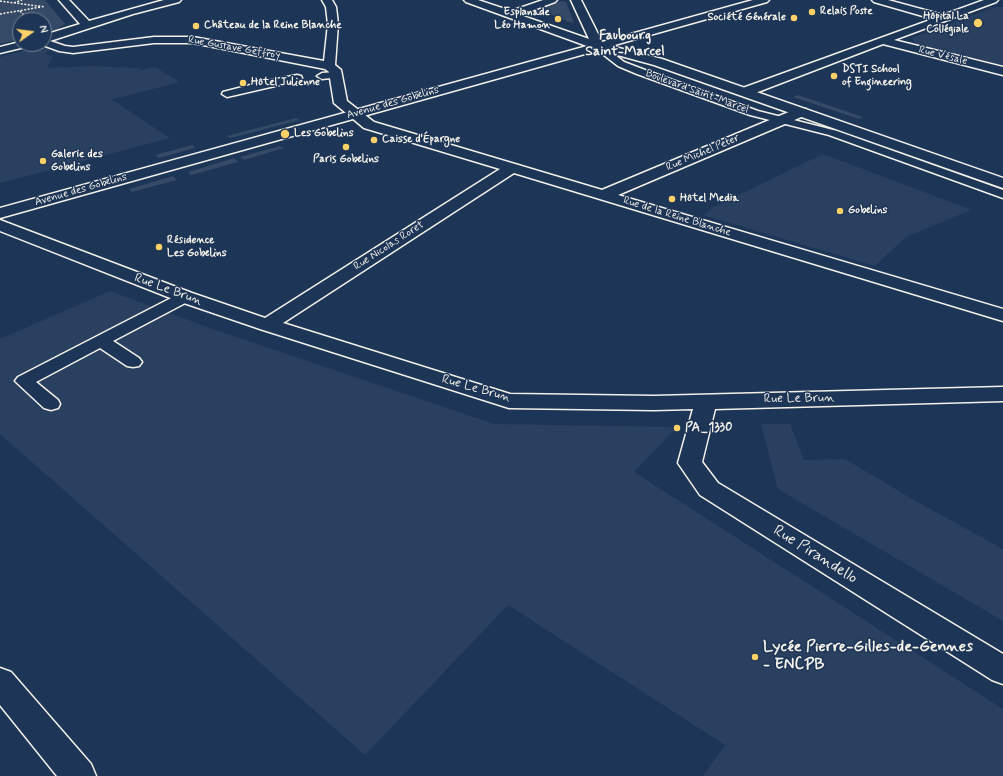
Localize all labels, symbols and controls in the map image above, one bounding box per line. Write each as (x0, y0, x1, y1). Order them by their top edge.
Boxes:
place label: Relais Poste (820, 5, 873, 19)
place label: Esplanade Léo Hamon (494, 6, 550, 32)
marker: Relais Poste (807, 7, 817, 17)
place label: Hôpital La Collégiale (923, 10, 969, 36)
place label: Société Générale (707, 11, 786, 25)
north arrow (12, 12, 52, 52)
marker: Société Générale (789, 13, 799, 23)
marker: Esplanade Léo Hamon (553, 14, 563, 24)
marker: Hôpital La Collégiale (972, 17, 984, 29)
place label: Château de la Reine Blanche (204, 19, 342, 33)
marker: Château de la Reine Blanche (191, 21, 201, 31)
text: N (35, 24, 50, 35)
district label: Faubourg Saint-Marcel (585, 28, 665, 60)
street label: Rue Gustave Geffroy (187, 33, 281, 63)
street label: Rue Vésale (917, 44, 969, 68)
place label: DSTI School of Engineering (842, 63, 912, 89)
street label: Boulevard Saint-Marcel (644, 67, 750, 117)
marker: DSTI School of Engineering (829, 71, 839, 81)
place label: Hôtel Julienne (251, 76, 320, 90)
marker: Hôtel Julienne (238, 78, 248, 88)
street label: Avenue des Gobelins (345, 84, 441, 122)
place label: Les Gobelins (294, 127, 354, 141)
marker: Les Gobelins (279, 128, 291, 140)
street label: Rue Michel Peter (664, 132, 742, 174)
place label: Caisse d'Épargne (382, 133, 460, 147)
marker: Caisse d'Épargne (369, 135, 379, 145)
marker: Paris Gobelins (341, 142, 351, 152)
place label: Galerie des Gobelins (51, 148, 103, 174)
place label: Paris Gobelins (313, 153, 379, 167)
marker: Galerie des Gobelins (38, 156, 48, 166)
street label: Avenue des Gobelins (33, 171, 129, 209)
place label: Hôtel Media (680, 192, 739, 206)
street label: Rue de la Reine Blanche (621, 194, 733, 240)
marker: Hôtel Media (667, 194, 677, 204)
place label: Gobelins (848, 204, 887, 218)
marker: Gobelins (835, 206, 845, 216)
street label: Rue Nicolas Roret (351, 218, 427, 274)
place label: Résidence Les Gobelins (167, 234, 227, 260)
marker: Résidence Les Gobelins (154, 242, 164, 252)
street label: Rue Le Brun (132, 271, 204, 309)
street label: Rue Le Brun (440, 372, 512, 406)
street label: Rue Le Brun (764, 391, 834, 407)
place label: PA_1330 (685, 420, 732, 436)
marker: PA_1330 (672, 423, 682, 433)
street label: Rue Pirandello (769, 521, 861, 589)
place label: Lycée Pierre-Gilles-de-Gennes - ENCPB (763, 638, 973, 676)
marker: Lycée Pierre-Gilles-de-Gennes - ENCPB (750, 652, 760, 662)

